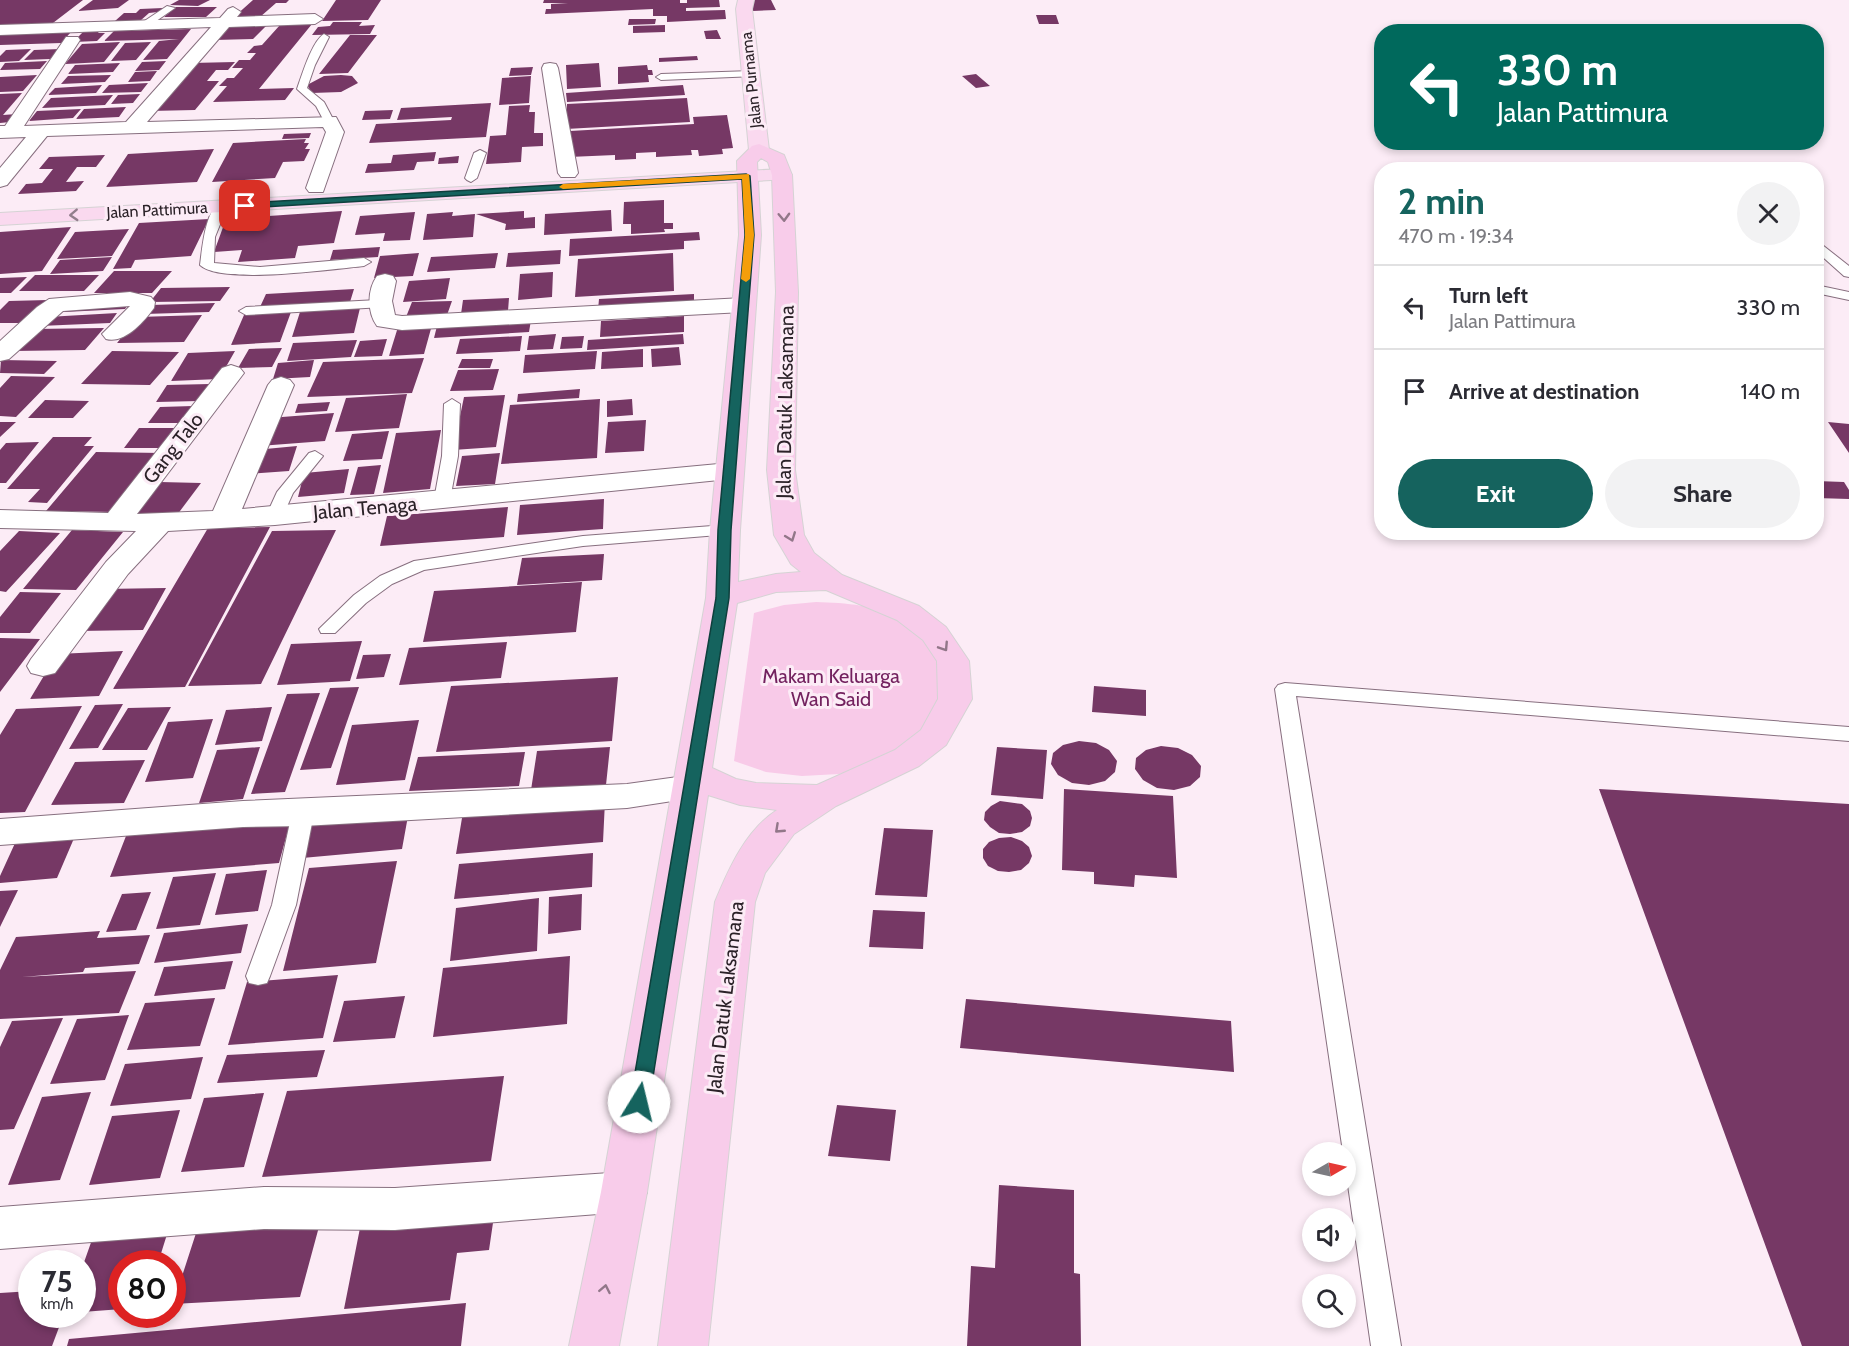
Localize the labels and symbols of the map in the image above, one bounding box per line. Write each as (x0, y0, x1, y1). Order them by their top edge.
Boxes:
street label: Jalan Purnama (736, 31, 766, 130)
pin (219, 180, 270, 231)
street label: Jalan Pattimura (105, 198, 208, 222)
one-way arrow (69, 209, 78, 222)
one-way arrow (777, 212, 790, 221)
street label: Jalan Datuk Laksamana (771, 305, 799, 500)
street label: Gang Talo (138, 408, 208, 488)
street label: Jalan Tenaga (311, 491, 418, 525)
one-way arrow (784, 530, 796, 541)
one-way arrow (937, 640, 948, 651)
park label: Makam Keluarga Wan Said (762, 664, 900, 711)
one-way arrow (776, 821, 787, 832)
street label: Jalan Datuk Laksamana (701, 899, 749, 1095)
position arrow (607, 1070, 671, 1134)
north arrow (1302, 1142, 1356, 1196)
speed limit sign: 80 (108, 1250, 186, 1328)
one-way arrow (598, 1284, 611, 1294)

